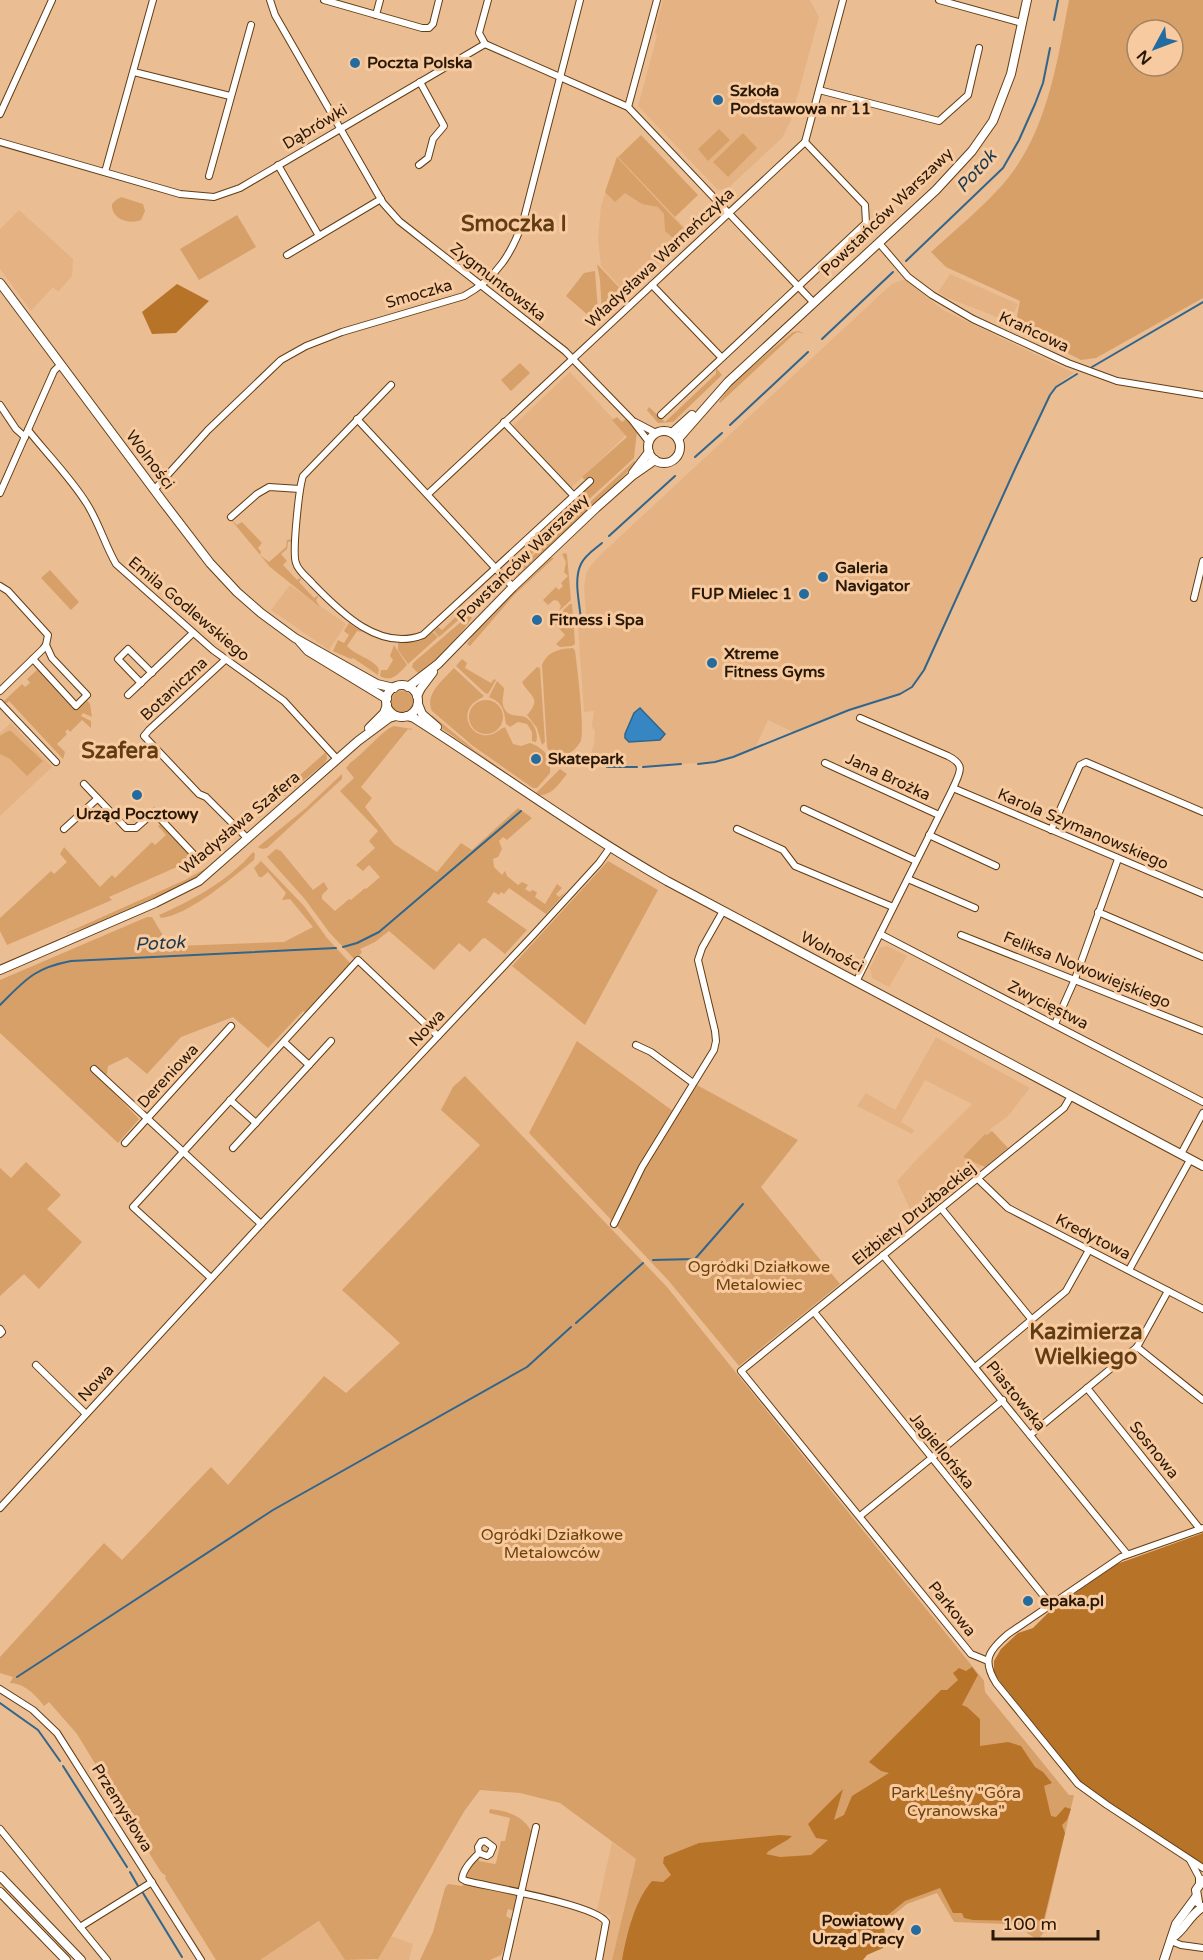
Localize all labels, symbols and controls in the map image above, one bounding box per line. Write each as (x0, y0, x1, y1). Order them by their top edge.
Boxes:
north arrow (1125, 18, 1185, 78)
text: N (1133, 46, 1156, 69)
place label: Poczta Polska (367, 53, 473, 73)
marker: Poczta Polska (348, 56, 362, 70)
place label: Szkoła Podstawowa nr 11 (730, 81, 871, 119)
marker: Szkoła Podstawowa nr 11 (711, 93, 725, 107)
street label: Dąbrówki (279, 100, 351, 154)
street label: Powstańców Warszawy (817, 143, 958, 281)
water label: Potok (951, 144, 1002, 197)
street label: Władysława Warneńczyka (581, 184, 739, 332)
district label: Smoczka I (461, 211, 567, 237)
street label: Zygmuntowska (446, 238, 550, 326)
street label: Smoczka (383, 275, 455, 313)
street label: Krańcowa (996, 307, 1072, 357)
street label: Wolności (121, 426, 179, 494)
street label: Powstańców Warszawy (453, 489, 594, 627)
street label: Emila Godlewskiego (124, 552, 254, 666)
place label: Galeria Navigator (835, 558, 911, 596)
marker: Galeria Navigator (816, 570, 830, 584)
place label: FUP Mielec 1 (691, 584, 792, 604)
marker: FUP Mielec 1 (797, 587, 811, 601)
place label: Fitness i Spa (549, 610, 644, 630)
marker: Fitness i Spa (530, 613, 544, 627)
place label: Xtreme Fitness Gyms (724, 644, 825, 682)
street label: Botaniczna (136, 653, 212, 725)
marker: Xtreme Fitness Gyms (705, 656, 719, 670)
district label: Szafera (81, 738, 159, 764)
place label: Skatepark (548, 749, 624, 769)
street label: Jana Brożka (842, 749, 934, 805)
marker: Skatepark (529, 752, 543, 766)
street label: Władysława Szafera (176, 767, 304, 879)
street label: Karola Szymanowskiego (994, 784, 1172, 874)
marker: Urząd Pocztowy (130, 788, 144, 802)
place label: Urząd Pocztowy (76, 804, 199, 824)
street label: Wolności (797, 927, 867, 977)
street label: Feliksa Nowowiejskiego (1000, 927, 1174, 1013)
water label: Potok (134, 931, 187, 955)
street label: Zwycięstwa (1004, 976, 1092, 1034)
street label: Nowa (405, 1005, 449, 1051)
street label: Dereniowa (133, 1040, 203, 1112)
street label: Elżbiety Drużbackiej (848, 1158, 980, 1270)
street label: Kredytowa (1052, 1210, 1134, 1264)
park label: Ogródki Działkowe Metalowiec (688, 1257, 830, 1295)
district label: Kazimierza Wielkiego (1029, 1319, 1143, 1370)
street label: Piastowska (982, 1357, 1050, 1435)
street label: Nowa (74, 1360, 118, 1406)
street label: Jagiellońska (905, 1409, 979, 1493)
street label: Sosnowa (1125, 1417, 1183, 1483)
park label: Ogródki Działkowe Metalowców (481, 1525, 623, 1563)
street label: Parkowa (924, 1577, 980, 1641)
place label: epaka.pl (1040, 1591, 1104, 1611)
marker: epaka.pl (1021, 1594, 1035, 1608)
street label: Przemysłowa (87, 1760, 157, 1856)
park label: Park Leśny "Góra Cyranowska" (891, 1783, 1021, 1821)
scale bar (993, 1903, 1098, 1941)
place label: Powiatowy Urząd Pracy (812, 1911, 904, 1949)
text: 100 m (1002, 1913, 1057, 1935)
marker: Powiatowy Urząd Pracy (909, 1923, 923, 1937)

